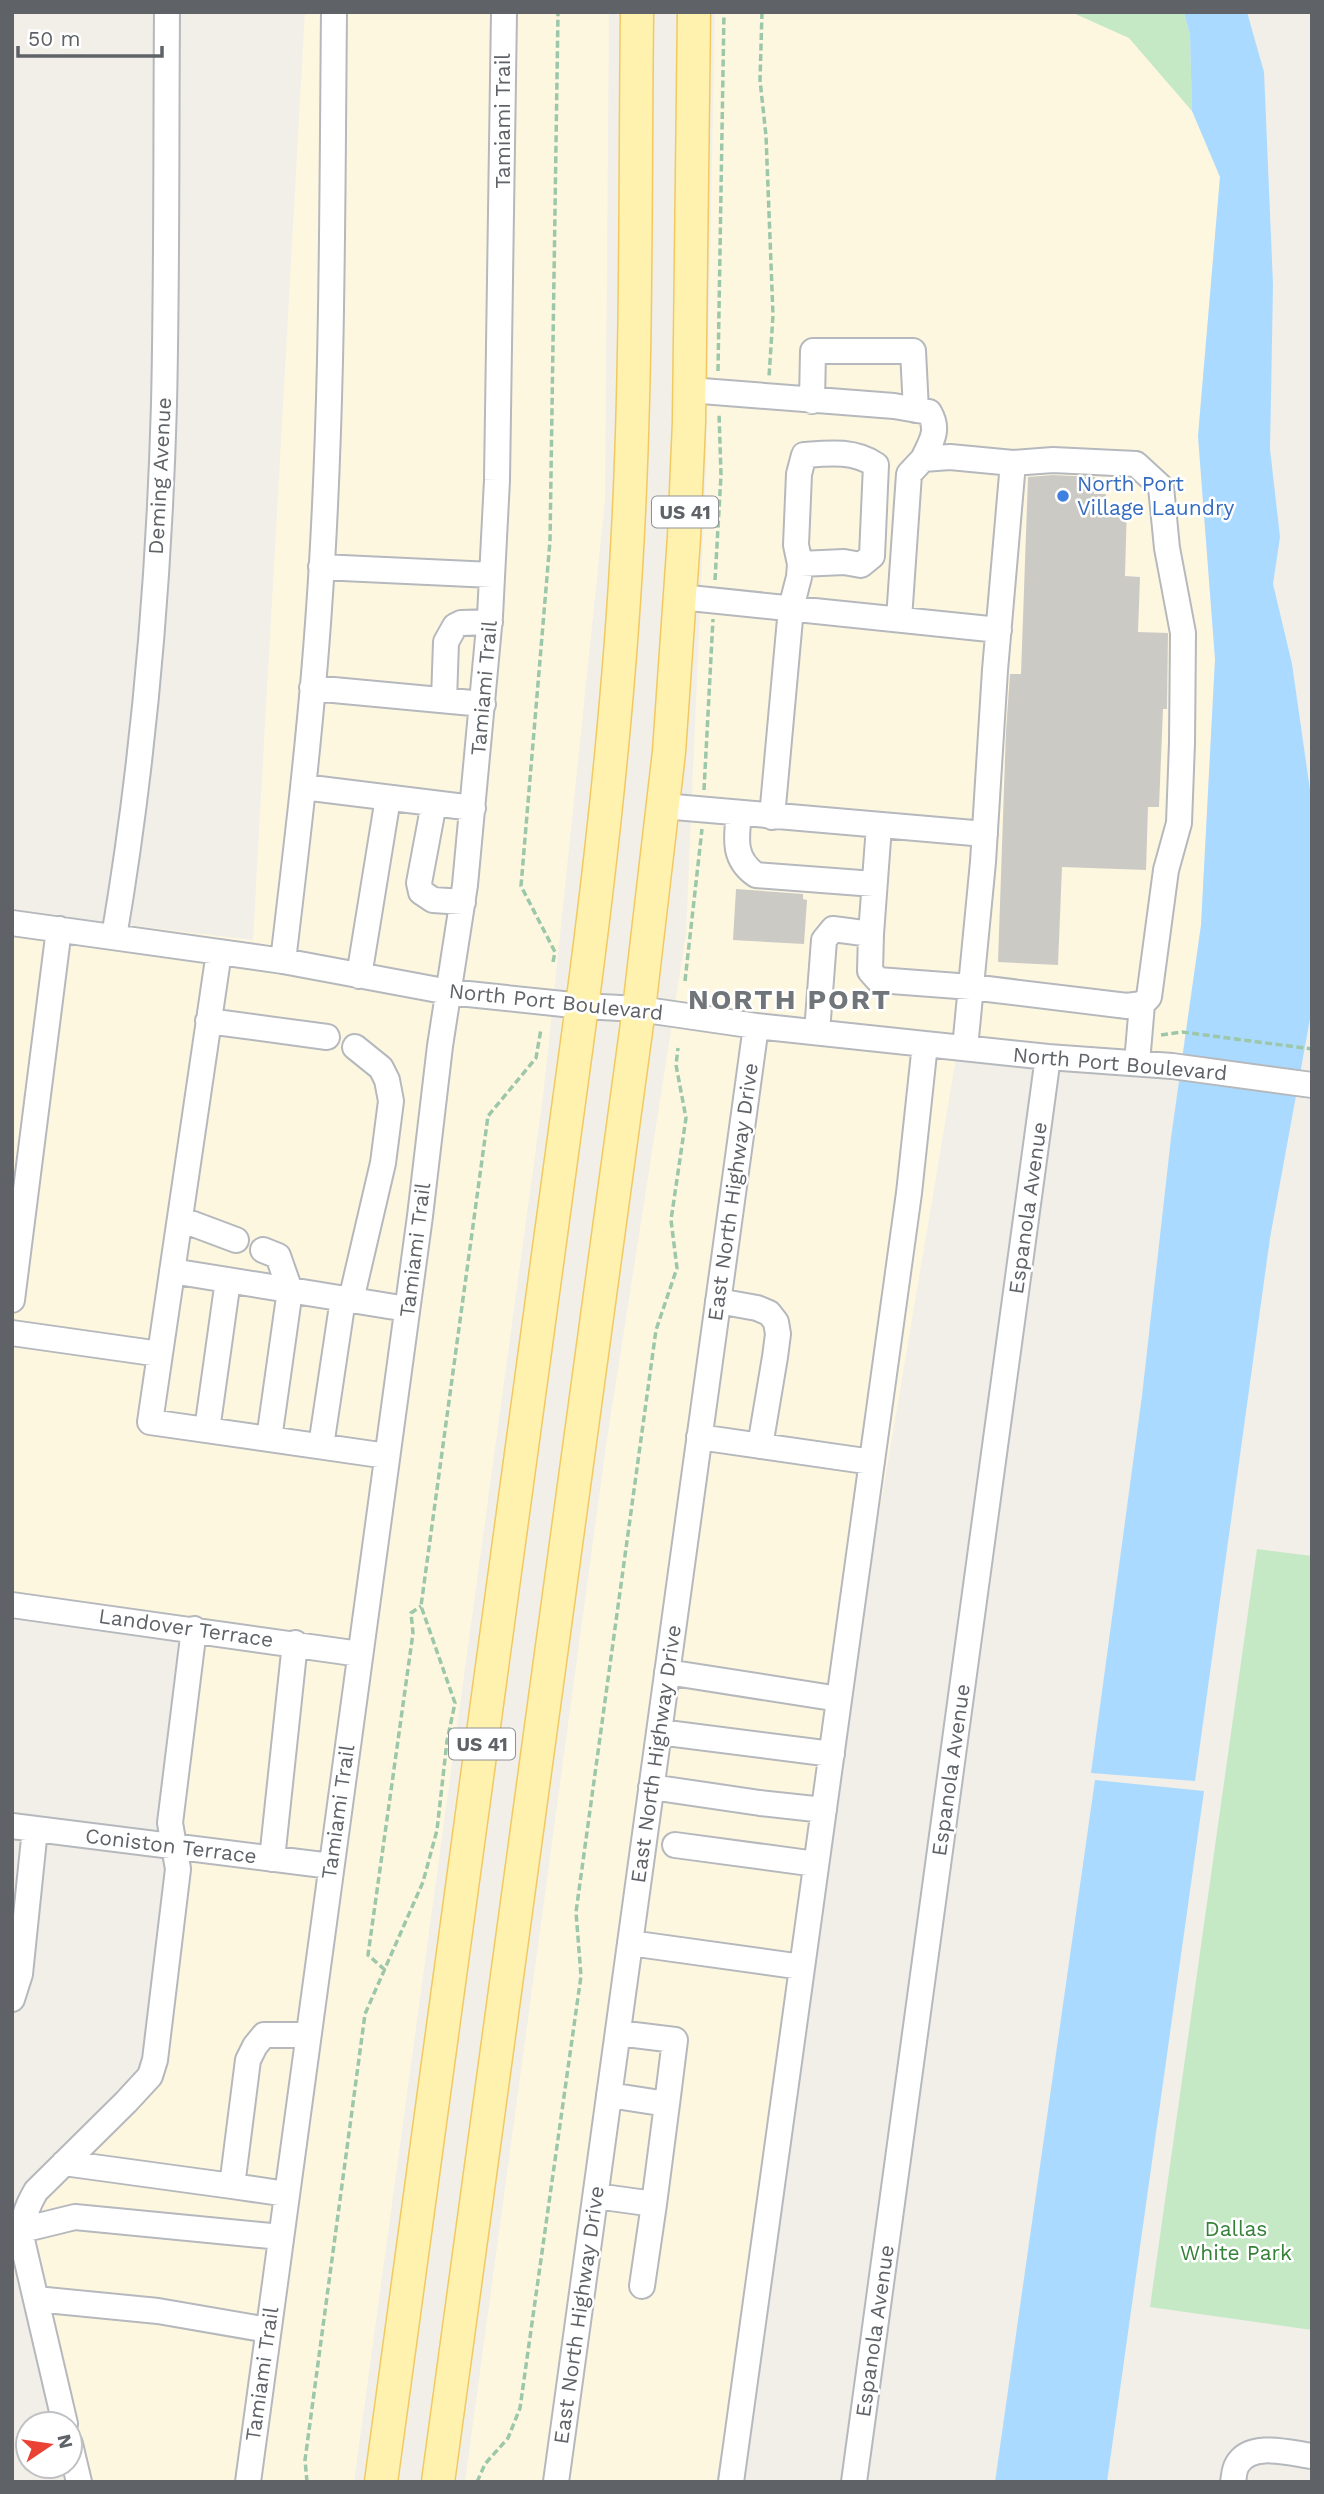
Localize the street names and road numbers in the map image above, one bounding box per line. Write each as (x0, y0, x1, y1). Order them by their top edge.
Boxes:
street label: Tamiami Trail (490, 53, 515, 189)
street label: Deming Avenue (143, 397, 176, 555)
road number: US 41 (652, 496, 718, 527)
street label: Tamiami Trail (465, 619, 502, 757)
street label: North Port Boulevard (448, 978, 664, 1025)
street label: North Port Boulevard (1012, 1042, 1228, 1085)
street label: East North Highway Drive (702, 1061, 763, 1323)
street label: Espanola Avenue (1003, 1120, 1052, 1296)
street label: Tamiami Trail (394, 1181, 435, 1319)
street label: Landover Terrace (97, 1603, 275, 1652)
street label: East North Highway Drive (625, 1623, 686, 1885)
street label: Espanola Avenue (926, 1682, 975, 1858)
road number: US 41 (449, 1728, 515, 1760)
street label: Tamiami Trail (316, 1743, 359, 1881)
street label: Coniston Terrace (84, 1823, 258, 1868)
street label: East North Highway Drive (548, 2184, 609, 2446)
street label: Espanola Avenue (850, 2243, 899, 2419)
street label: Tamiami Trail (240, 2305, 283, 2443)

